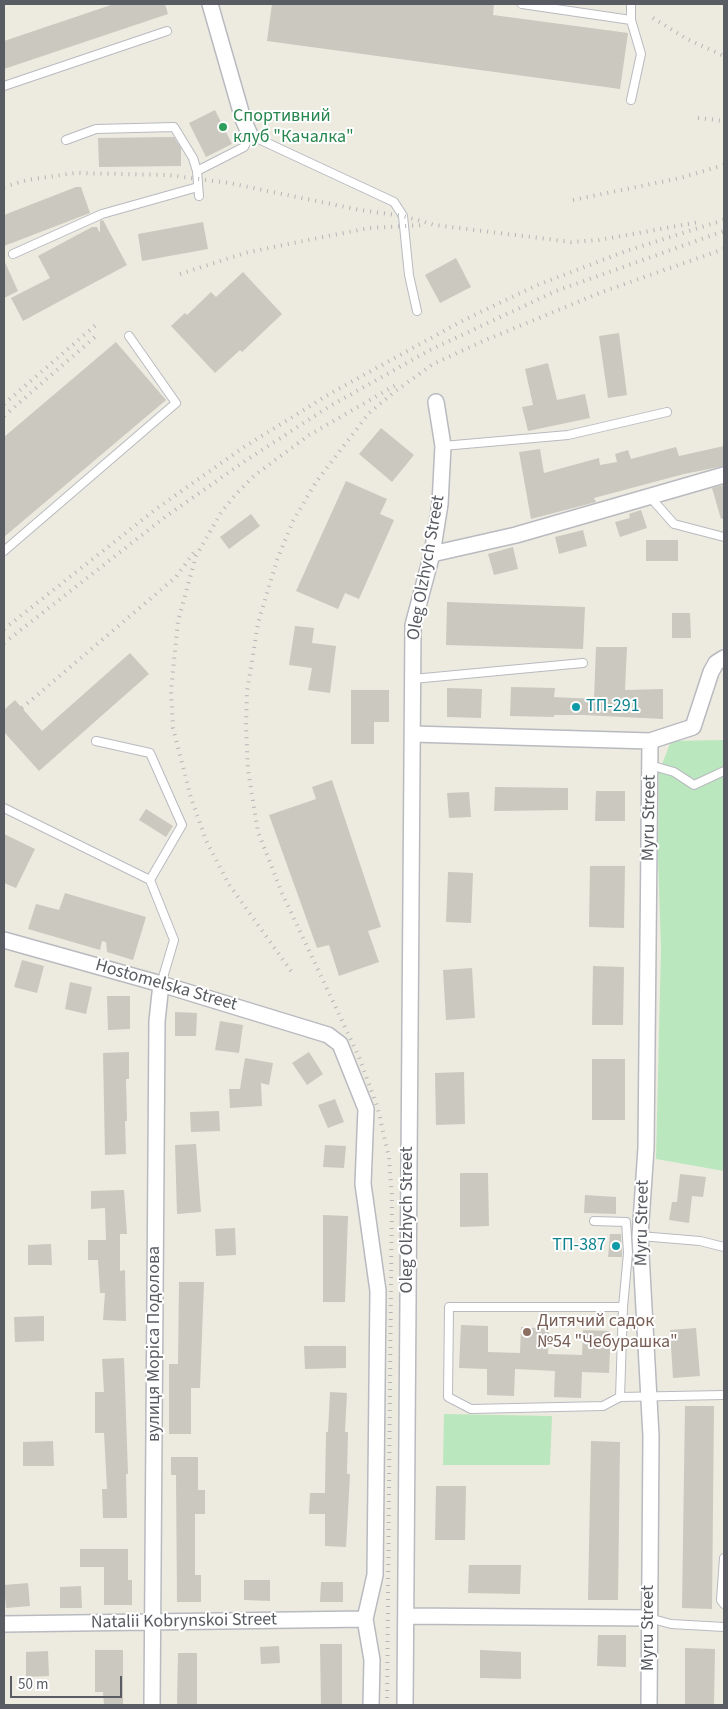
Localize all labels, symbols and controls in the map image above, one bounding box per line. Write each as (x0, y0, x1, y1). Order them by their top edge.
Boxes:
place label: Спортивний клуб "Качалка" (233, 106, 354, 148)
marker: Спортивний клуб "Качалка" (217, 121, 229, 133)
street label: Oleg Olzhych Street (404, 494, 450, 642)
place label: ТП-291 (586, 696, 640, 718)
marker: ТП-291 (570, 701, 582, 713)
street label: Myru Street (638, 775, 662, 861)
street label: Hostomelska Street (93, 955, 239, 1017)
street label: Oleg Olzhych Street (397, 1147, 419, 1293)
street label: Myru Street (631, 1180, 655, 1266)
place label: ТП-387 (552, 1235, 606, 1257)
marker: ТП-387 (610, 1240, 622, 1252)
street label: вулиця Моріса Подолова (144, 1246, 166, 1442)
place label: Дитячий садок №54 "Чебурашка" (537, 1311, 678, 1354)
marker: Дитячий садок №54 "Чебурашка" (521, 1326, 533, 1338)
street label: Myru Street (638, 1585, 660, 1671)
street label: Natalii Kobrynskoi Street (91, 1610, 277, 1634)
scale bar (12, 1666, 125, 1698)
text: 50 m (18, 1674, 48, 1695)

